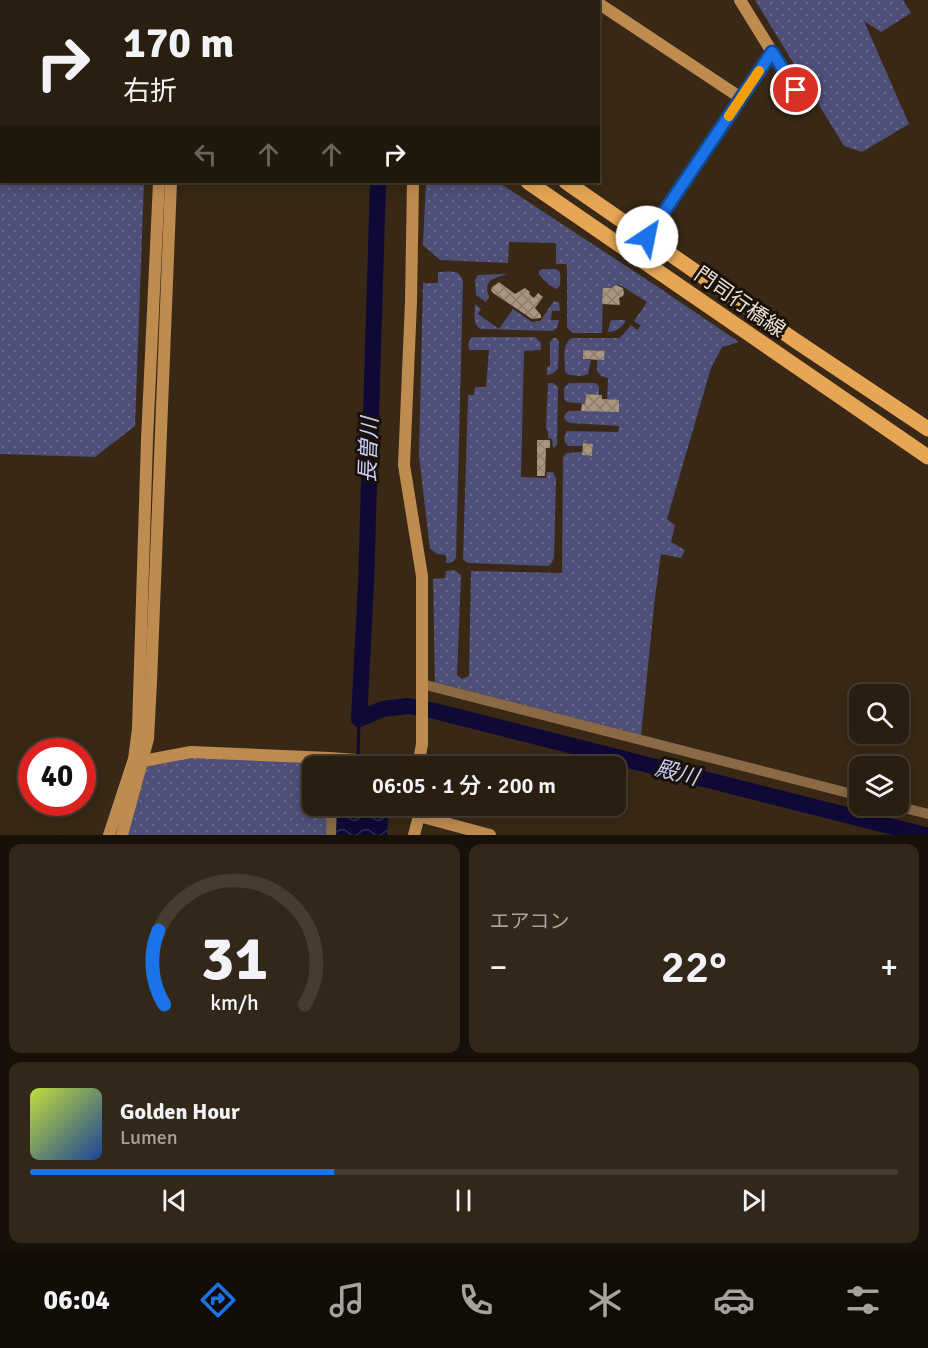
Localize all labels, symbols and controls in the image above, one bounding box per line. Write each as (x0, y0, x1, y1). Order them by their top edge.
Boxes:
text: 170 m (123, 18, 234, 69)
icon: right (24, 24, 102, 102)
pin (770, 64, 821, 115)
icon: arrive (779, 73, 812, 106)
text: 右折 (123, 75, 177, 108)
icon: left (189, 138, 222, 171)
icon: ahead (252, 138, 285, 171)
icon: ahead (315, 138, 348, 171)
icon: right (378, 138, 411, 171)
position arrow (615, 205, 679, 269)
street label: 門司行橋線 (690, 261, 790, 343)
water label: 長曽川 (354, 415, 383, 483)
map controls (849, 684, 909, 816)
button: search (849, 684, 909, 744)
speed limit sign: 40 (18, 738, 96, 816)
water label: 殿川 (652, 754, 703, 791)
button: layers (849, 756, 909, 816)
text: 06:05 · 1 分 · 200 m (372, 772, 556, 799)
text: エアコン (490, 909, 570, 934)
text: 31 (201, 920, 268, 997)
text: 22° (661, 940, 727, 995)
text: − (490, 947, 507, 988)
text: + (880, 947, 898, 988)
text: km/h (210, 991, 259, 1017)
text: Golden Hour (120, 1098, 240, 1125)
text: Lumen (120, 1125, 178, 1150)
icon: previous (158, 1184, 191, 1217)
icon: pause (447, 1184, 480, 1217)
icon: next (737, 1184, 770, 1217)
icon: directions (197, 1279, 239, 1321)
icon: music (326, 1279, 368, 1321)
icon: phone (455, 1279, 497, 1321)
icon: climate (584, 1279, 626, 1321)
icon: car (713, 1279, 755, 1321)
icon: filters (842, 1279, 884, 1321)
text: 06:04 (44, 1284, 110, 1317)

